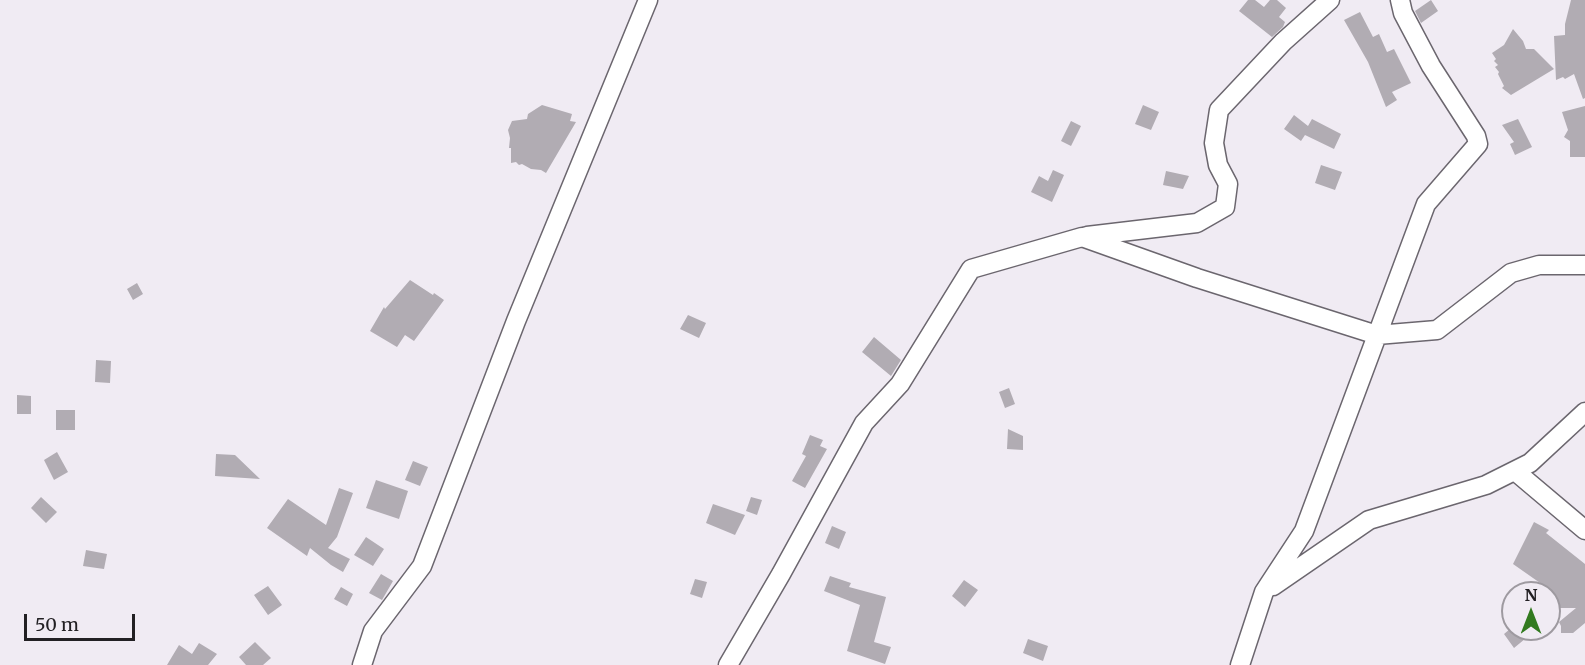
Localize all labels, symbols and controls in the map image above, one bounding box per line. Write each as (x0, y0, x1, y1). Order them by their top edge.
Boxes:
north arrow (1501, 581, 1561, 641)
text: N (1525, 585, 1537, 605)
scale bar (27, 602, 138, 640)
text: 50 m (35, 613, 79, 636)

